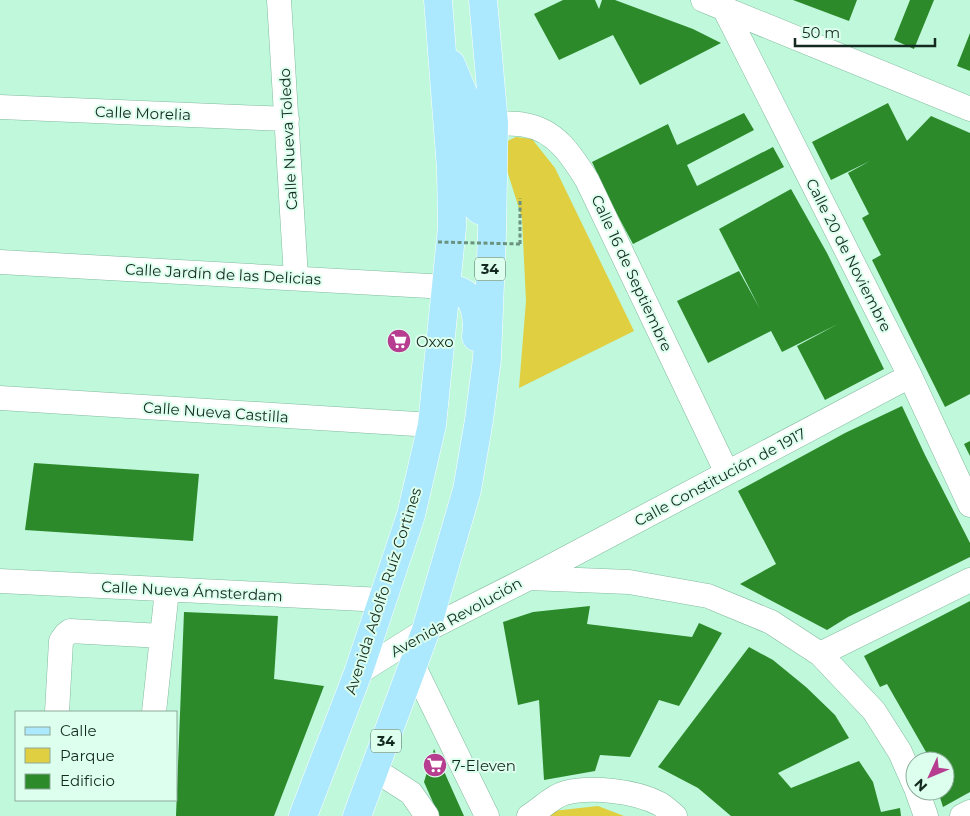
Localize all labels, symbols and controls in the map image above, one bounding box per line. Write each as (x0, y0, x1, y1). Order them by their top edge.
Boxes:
scale bar (795, 15, 935, 47)
text: 50 m (802, 23, 840, 42)
street label: Calle Nueva Toledo (275, 68, 301, 210)
street label: Calle Morelia (95, 102, 191, 124)
street label: Calle 20 de Noviembre (802, 175, 896, 335)
street label: Calle 16 de Septiembre (587, 192, 677, 354)
road number: 34 (475, 258, 505, 280)
street label: Calle Jardín de las Delicias (125, 259, 321, 289)
supermarket icon: Oxxo (386, 328, 412, 354)
place label: Oxxo (416, 332, 454, 351)
street label: Calle Nueva Castilla (143, 397, 289, 427)
street label: Calle Constitución de 1917 (631, 424, 809, 530)
street label: Avenida Adolfo Ruíz Cortines (341, 485, 425, 697)
street label: Avenida Revolución (387, 573, 525, 661)
street label: Calle Nueva Ámsterdam (101, 577, 283, 605)
legend (15, 711, 178, 801)
text: Calle (60, 721, 97, 740)
road number: 34 (371, 729, 401, 752)
text: Parque (60, 746, 115, 765)
north arrow (905, 751, 955, 801)
supermarket icon: 7-Eleven (422, 752, 448, 778)
place label: 7-Eleven (452, 756, 516, 775)
text: Edificio (60, 771, 115, 790)
text: N (910, 775, 931, 795)

